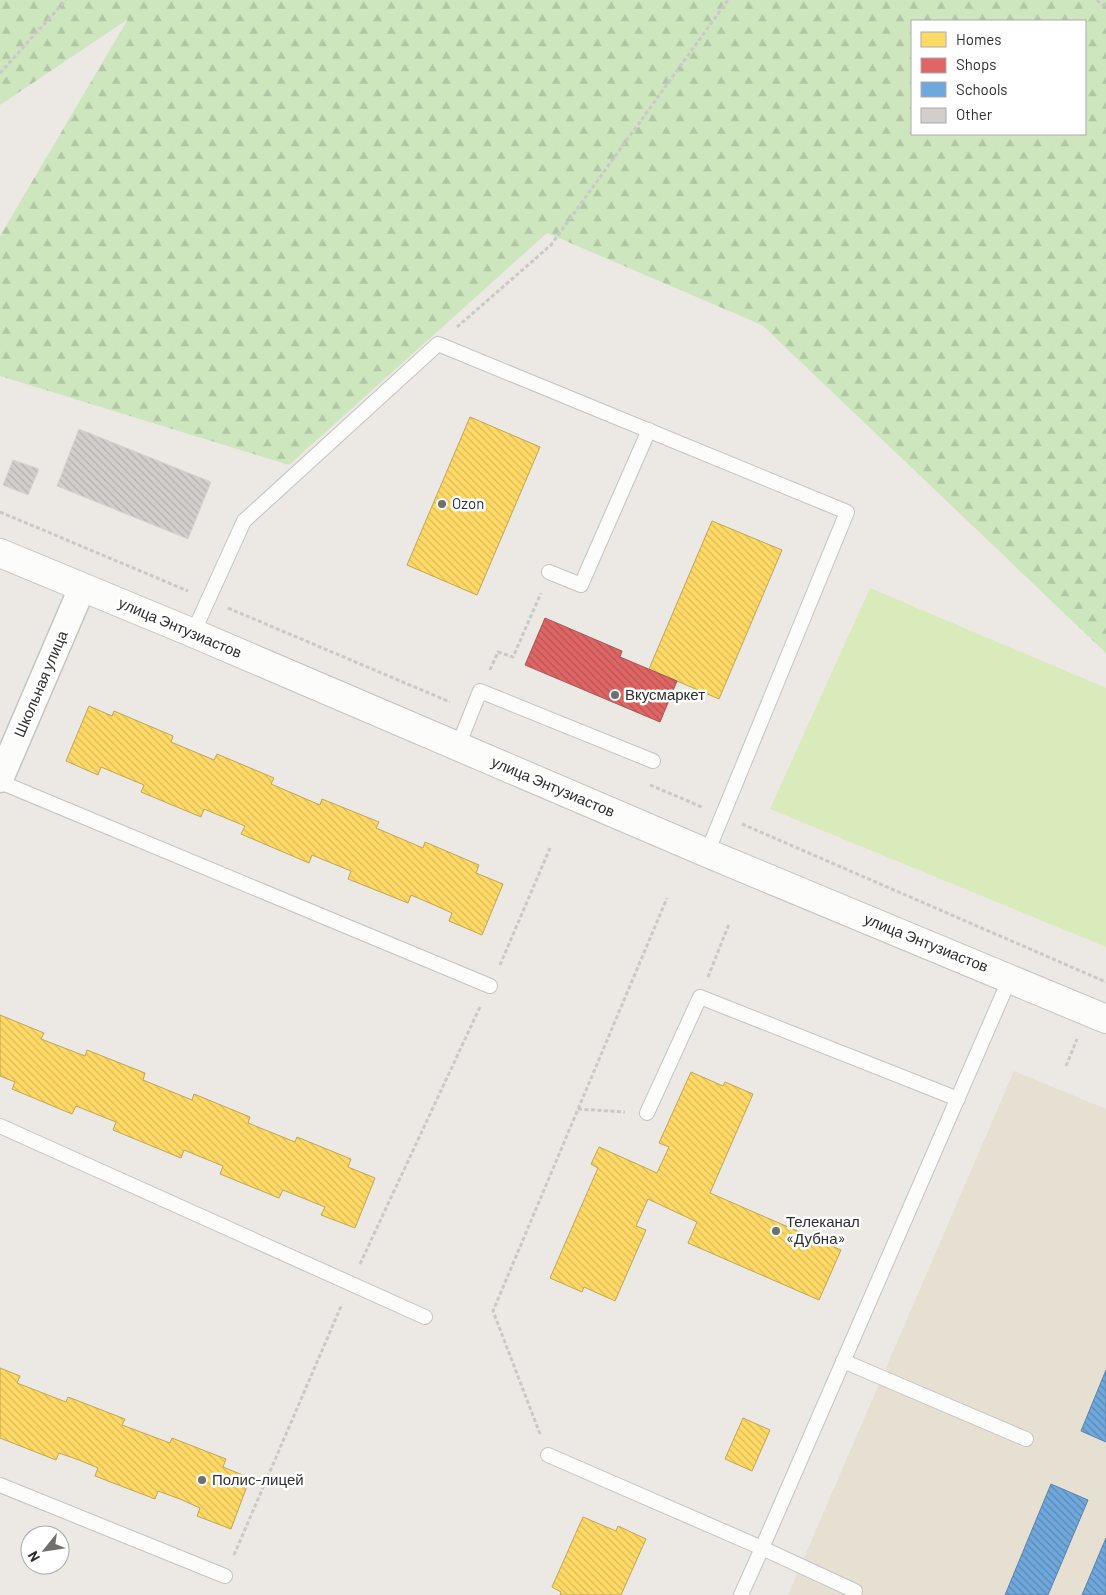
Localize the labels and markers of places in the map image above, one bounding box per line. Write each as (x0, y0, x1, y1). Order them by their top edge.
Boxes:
place label: Ozon (452, 494, 484, 512)
marker: Ozon (436, 498, 448, 510)
place label: Вкусмаркет (625, 685, 705, 703)
marker: Вкусмаркет (609, 689, 621, 701)
place label: Телеканал «Дубна» (786, 1212, 860, 1247)
marker: Телеканал «Дубна» (770, 1225, 782, 1237)
place label: Полис-лицей (212, 1470, 304, 1488)
marker: Полис-лицей (196, 1474, 208, 1486)

